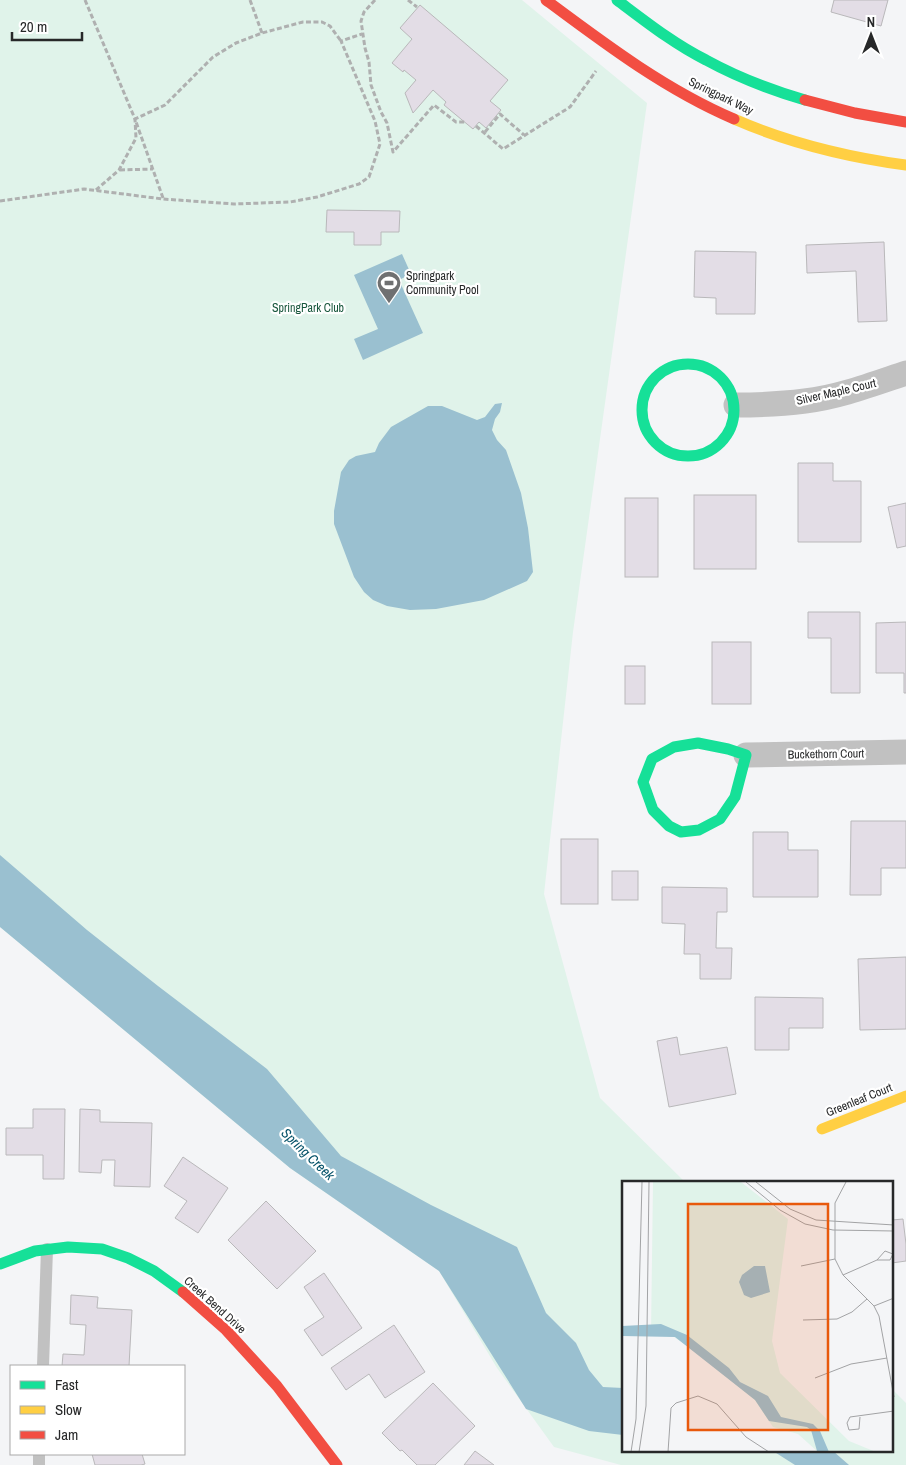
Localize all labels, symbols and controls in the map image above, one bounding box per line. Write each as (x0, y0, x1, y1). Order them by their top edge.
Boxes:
scale bar (12, 10, 82, 42)
north arrow (846, 10, 896, 60)
text: N (867, 13, 875, 31)
text: 20 m (20, 16, 47, 37)
street label: Springpark Way (686, 73, 756, 119)
place label: Springpark Community Pool (406, 268, 479, 298)
sports icon: Springpark Community Pool (376, 270, 402, 304)
park label: SpringPark Club (272, 300, 344, 316)
street label: Silver Maple Court (795, 375, 878, 409)
street label: Buckethorn Court (788, 745, 865, 763)
street label: Greenleaf Court (824, 1079, 895, 1121)
water label: Spring Creek (277, 1124, 339, 1185)
inset map (622, 1181, 894, 1452)
street label: Creek Bend Drive (181, 1273, 249, 1337)
legend (10, 1365, 185, 1455)
text: Fast (55, 1374, 79, 1395)
text: Slow (55, 1399, 82, 1420)
text: Jam (55, 1424, 78, 1445)

